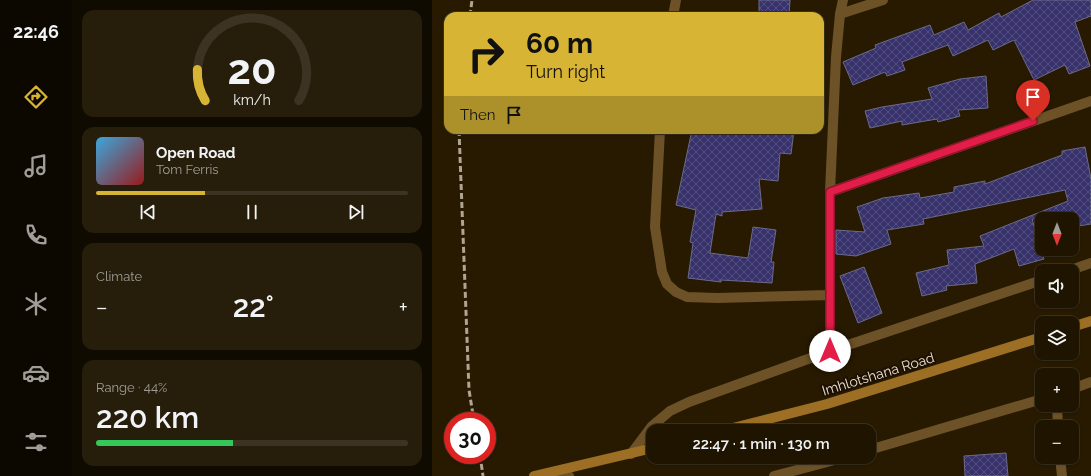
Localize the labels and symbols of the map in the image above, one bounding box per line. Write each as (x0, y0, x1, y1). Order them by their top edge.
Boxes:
pin (1016, 80, 1050, 121)
north arrow (1035, 212, 1079, 256)
position arrow (809, 330, 851, 372)
street label: Imhlotshana Road (820, 349, 936, 399)
speed limit sign: 30 (444, 412, 496, 464)

